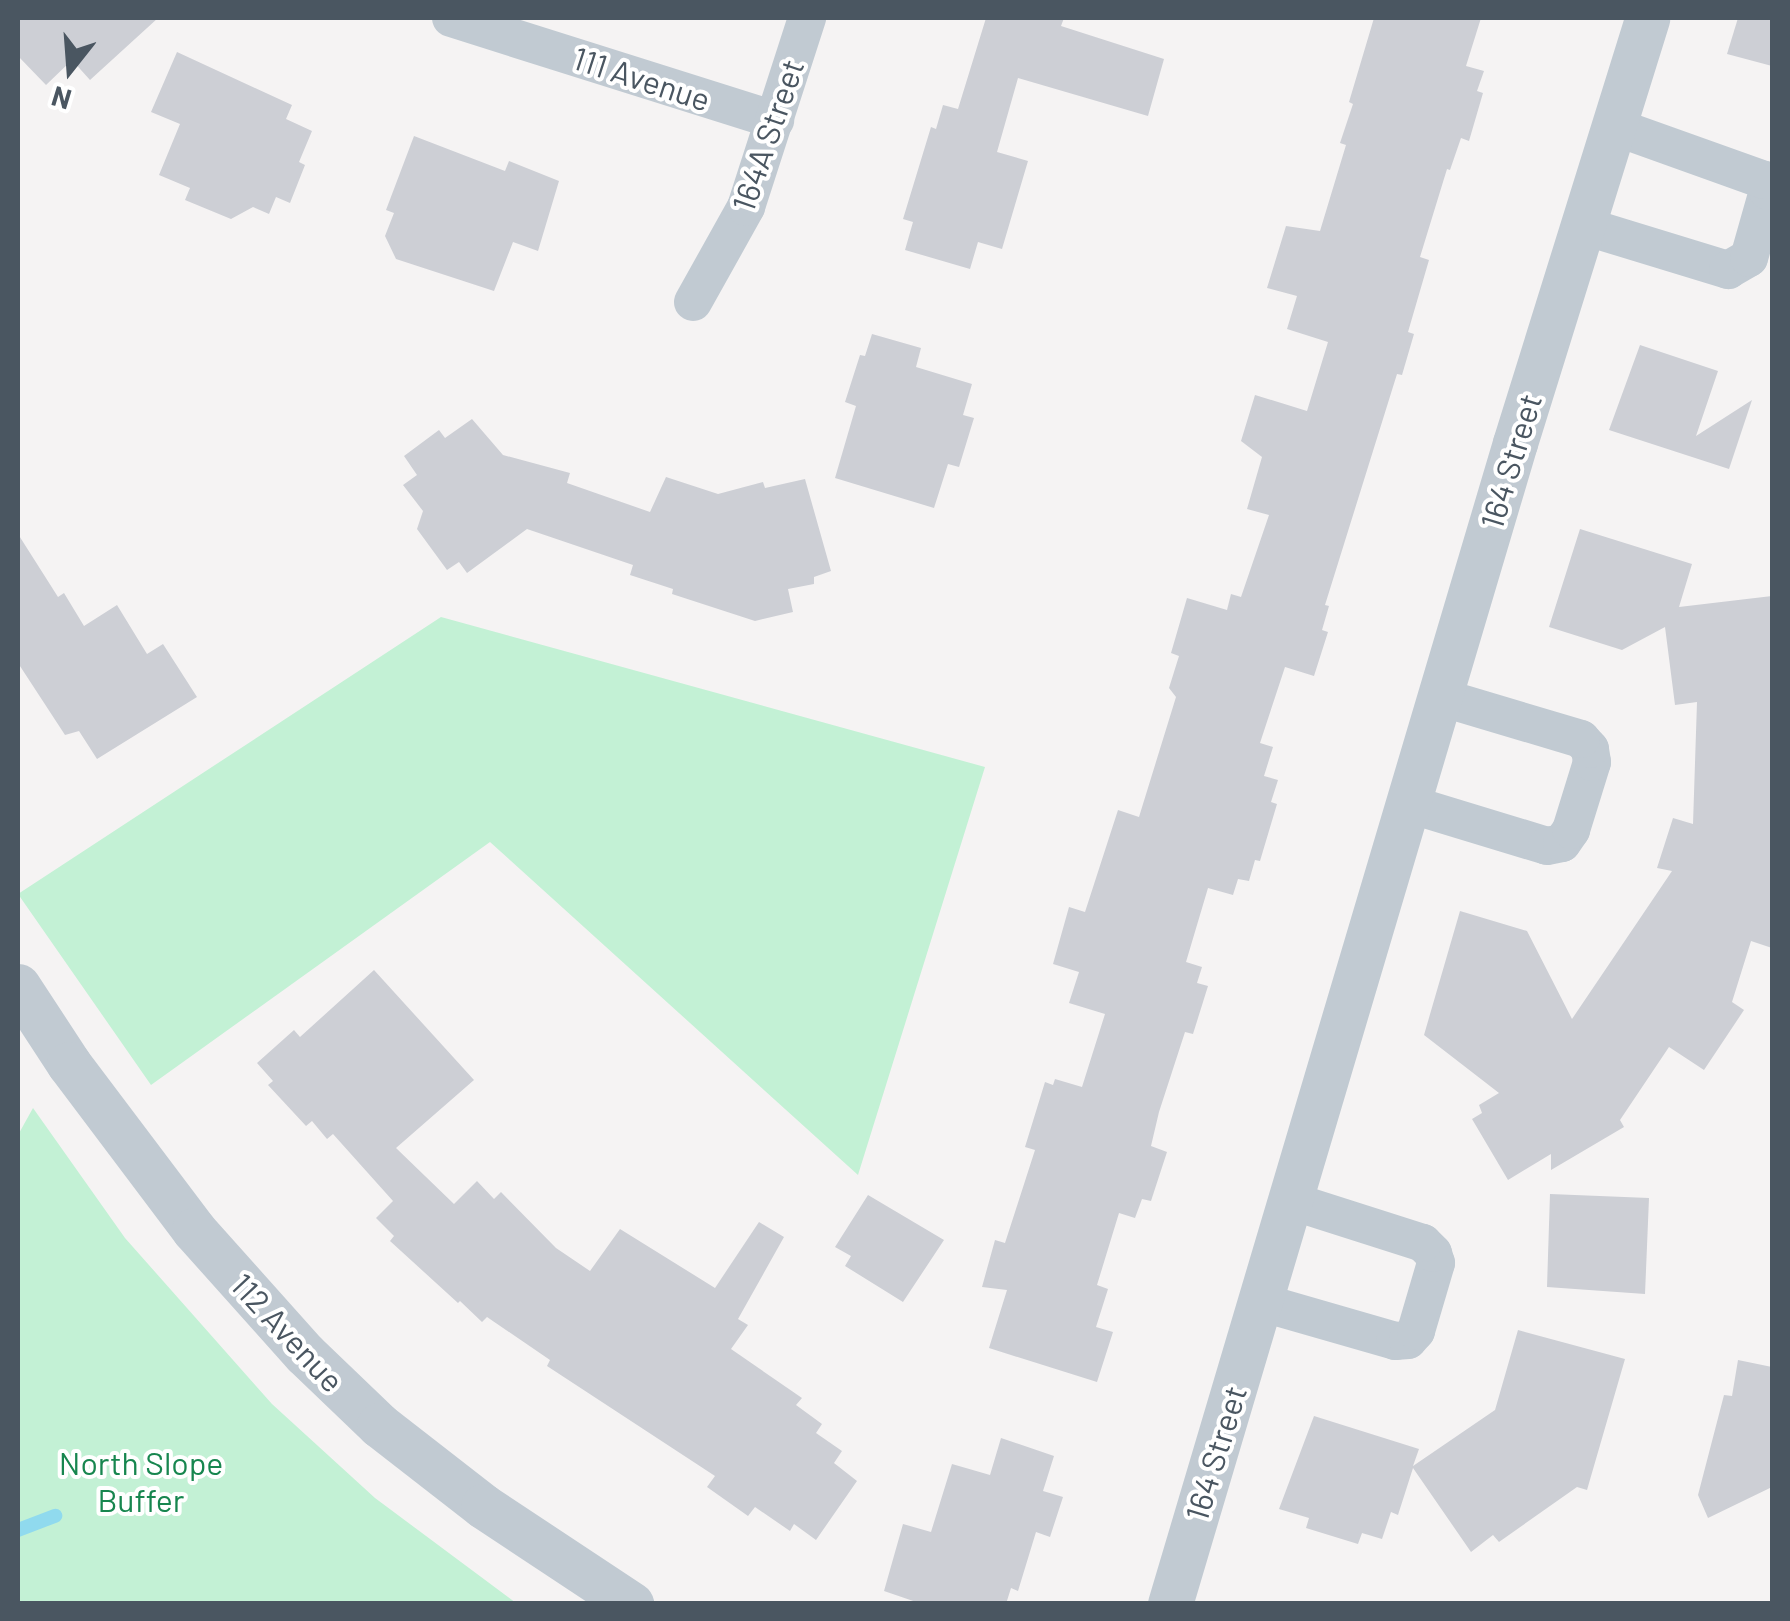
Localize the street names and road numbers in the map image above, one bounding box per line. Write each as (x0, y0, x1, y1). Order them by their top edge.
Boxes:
street label: 111 Avenue (569, 38, 715, 118)
street label: 164A Street (723, 54, 811, 216)
street label: 164 Street (1471, 389, 1549, 533)
street label: 112 Avenue (224, 1265, 352, 1399)
street label: 164 Street (1176, 1381, 1254, 1525)

